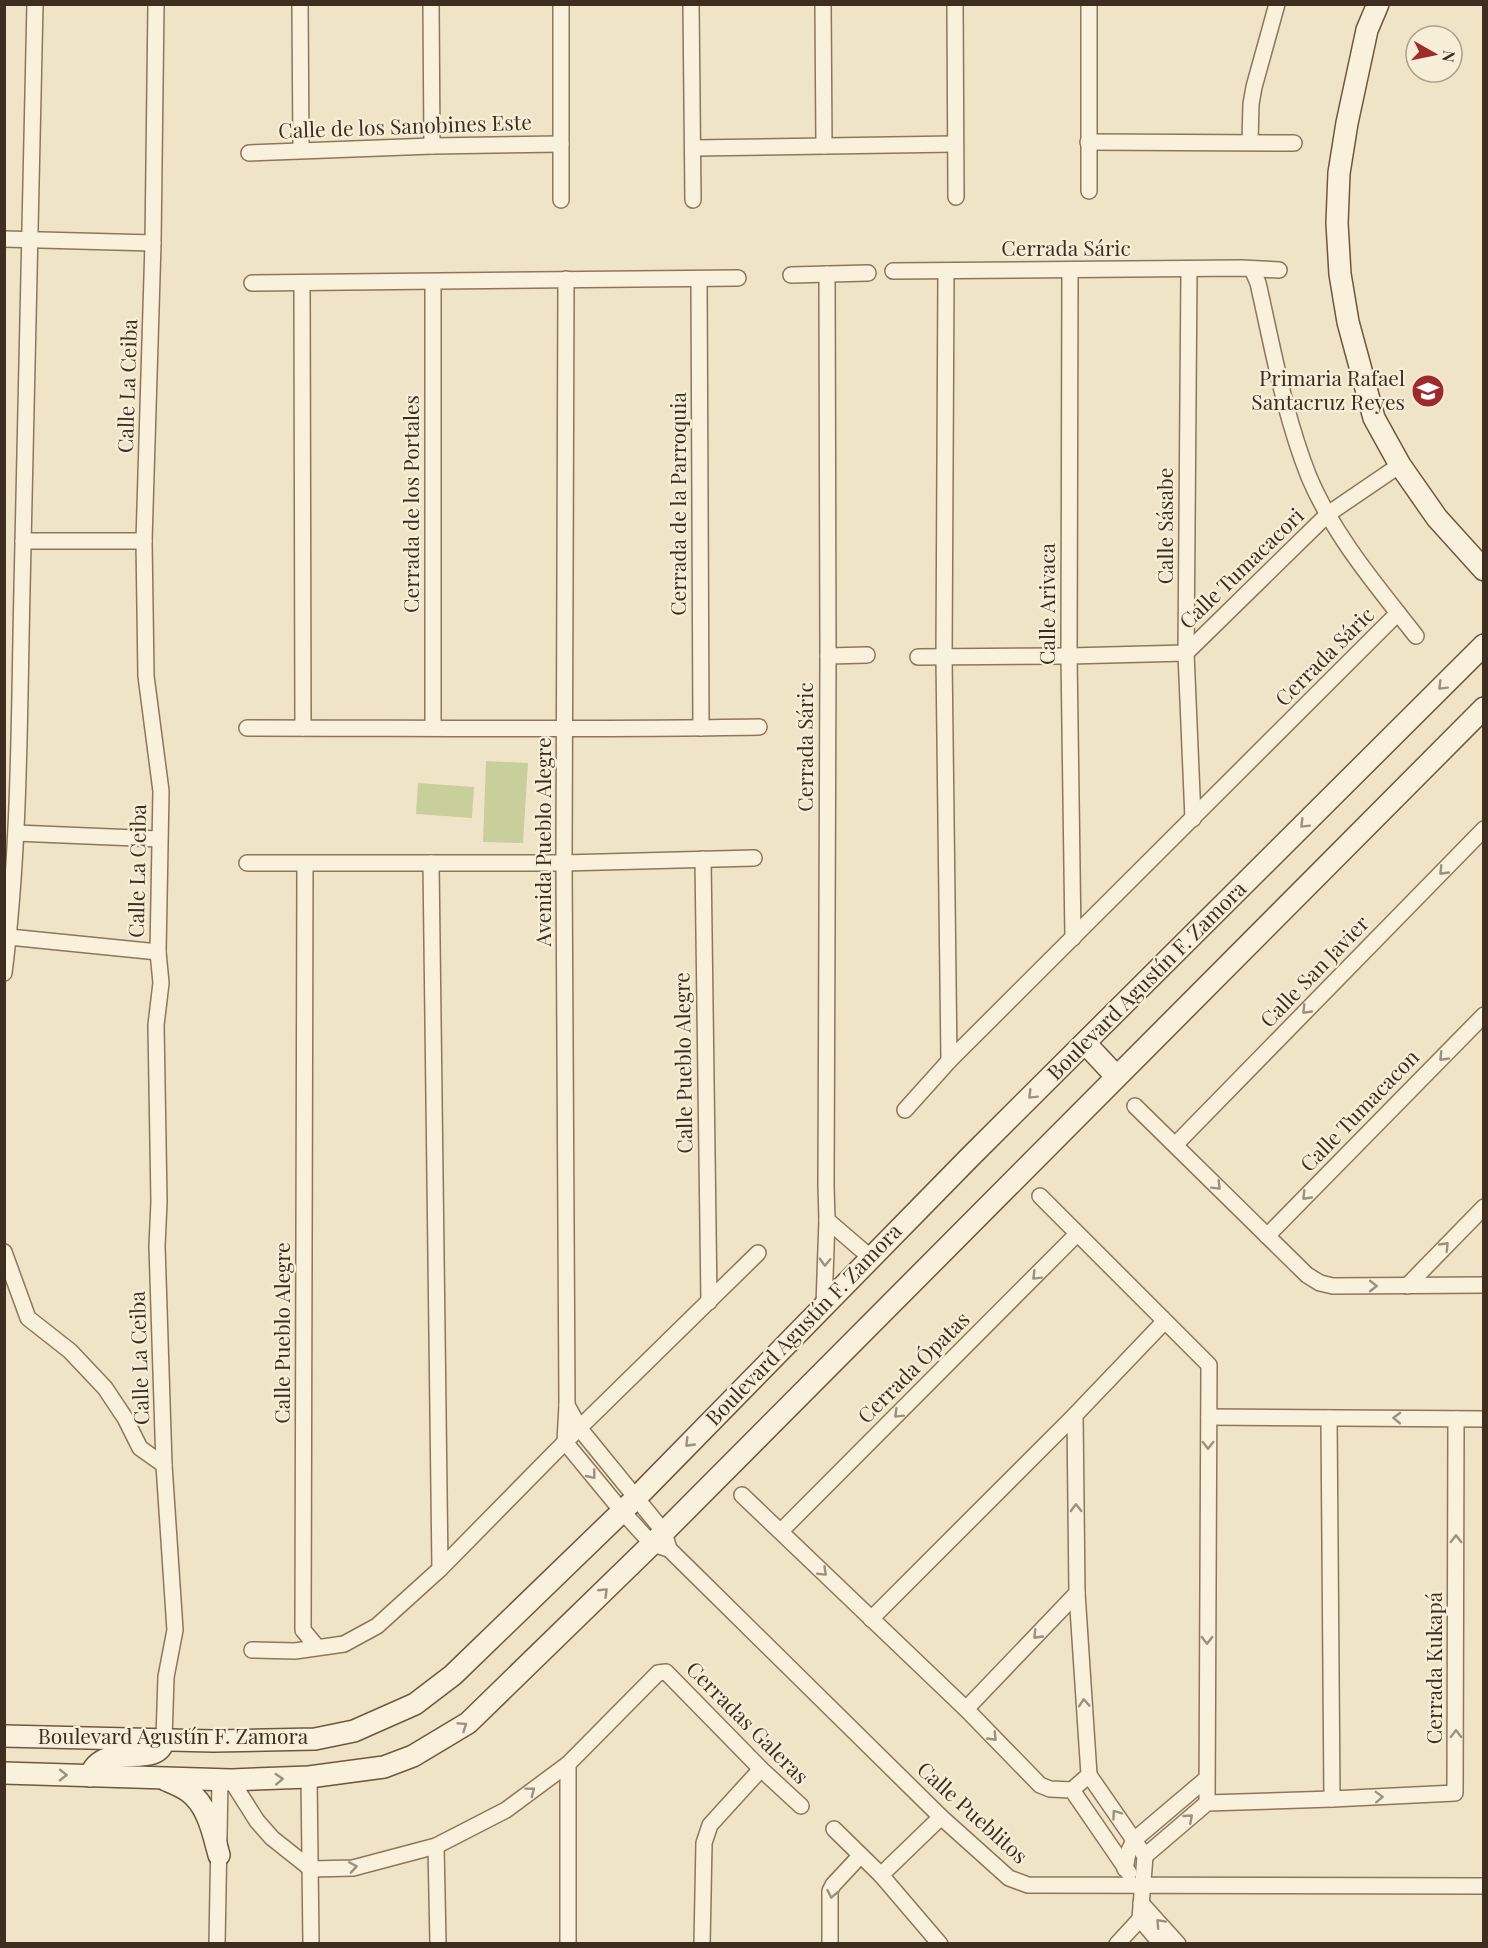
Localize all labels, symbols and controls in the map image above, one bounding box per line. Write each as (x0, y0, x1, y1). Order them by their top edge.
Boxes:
north arrow (1404, 24, 1464, 84)
text: N (1438, 49, 1461, 64)
street label: Calle de los Sanobines Este (278, 107, 532, 143)
street label: Cerrada Sáric (1001, 233, 1131, 261)
street label: Calle La Ceiba (110, 318, 142, 453)
place label: Primaria Rafael Santacruz Reyes (1251, 363, 1405, 415)
school or university icon: Primaria Rafael Santacruz Reyes (1410, 373, 1446, 409)
street label: Cerrada de la Parroquia (663, 392, 691, 616)
street label: Cerrada de los Portales (396, 395, 424, 613)
street label: Calle Sásabe (1150, 468, 1178, 584)
street label: Calle Tumacacori (1172, 501, 1309, 634)
street label: Calle Arivaca (1032, 543, 1060, 665)
street label: Cerrada Sáric (1268, 600, 1379, 711)
one-way arrow (1439, 679, 1450, 690)
street label: Cerrada Sáric (790, 682, 818, 812)
street label: Avenida Pueblo Alegre (528, 737, 556, 948)
street label: Calle La Ceiba (121, 803, 151, 938)
one-way arrow (1301, 817, 1312, 828)
one-way arrow (1439, 863, 1450, 874)
street label: Boulevard Agustín F. Zamora (1040, 874, 1252, 1085)
street label: Calle San Javier (1253, 908, 1375, 1033)
street label: Calle Pueblo Alegre (666, 972, 698, 1154)
one-way arrow (1303, 1003, 1314, 1014)
street label: Calle Tumacacon (1293, 1042, 1424, 1177)
one-way arrow (1439, 1049, 1450, 1060)
one-way arrow (1029, 1088, 1040, 1099)
one-way arrow (1210, 1179, 1221, 1189)
one-way arrow (1302, 1189, 1313, 1199)
street label: Boulevard Agustín F. Zamora (698, 1216, 907, 1431)
street label: Calle Pueblo Alegre (267, 1242, 295, 1424)
one-way arrow (1438, 1243, 1449, 1253)
one-way arrow (819, 1258, 832, 1267)
one-way arrow (1032, 1269, 1043, 1279)
one-way arrow (1368, 1280, 1377, 1292)
street label: Calle La Ceiba (122, 1290, 154, 1425)
street label: Cerrada Ópatas (851, 1305, 975, 1429)
one-way arrow (895, 1406, 906, 1417)
one-way arrow (1393, 1412, 1402, 1424)
one-way arrow (685, 1437, 696, 1447)
one-way arrow (1202, 1440, 1215, 1449)
one-way arrow (585, 1468, 596, 1479)
one-way arrow (1070, 1504, 1082, 1513)
one-way arrow (1450, 1535, 1462, 1544)
one-way arrow (816, 1565, 826, 1576)
one-way arrow (596, 1588, 607, 1599)
street label: Cerrada Kukapá (1419, 1591, 1447, 1744)
one-way arrow (1033, 1628, 1044, 1639)
one-way arrow (1201, 1635, 1213, 1644)
street label: Cerradas Galeras (681, 1654, 816, 1789)
one-way arrow (1078, 1699, 1091, 1708)
street label: Boulevard Agustín F. Zamora (38, 1721, 309, 1749)
one-way arrow (456, 1722, 467, 1733)
one-way arrow (1450, 1730, 1462, 1739)
one-way arrow (986, 1731, 997, 1741)
street label: Calle Pueblitos (912, 1754, 1035, 1869)
one-way arrow (58, 1769, 67, 1781)
one-way arrow (274, 1772, 283, 1785)
one-way arrow (524, 1788, 535, 1799)
one-way arrow (1374, 1791, 1383, 1804)
one-way arrow (1112, 1810, 1123, 1821)
one-way arrow (1182, 1814, 1193, 1825)
one-way arrow (349, 1861, 358, 1873)
one-way arrow (826, 1889, 839, 1899)
one-way arrow (1156, 1920, 1167, 1930)

